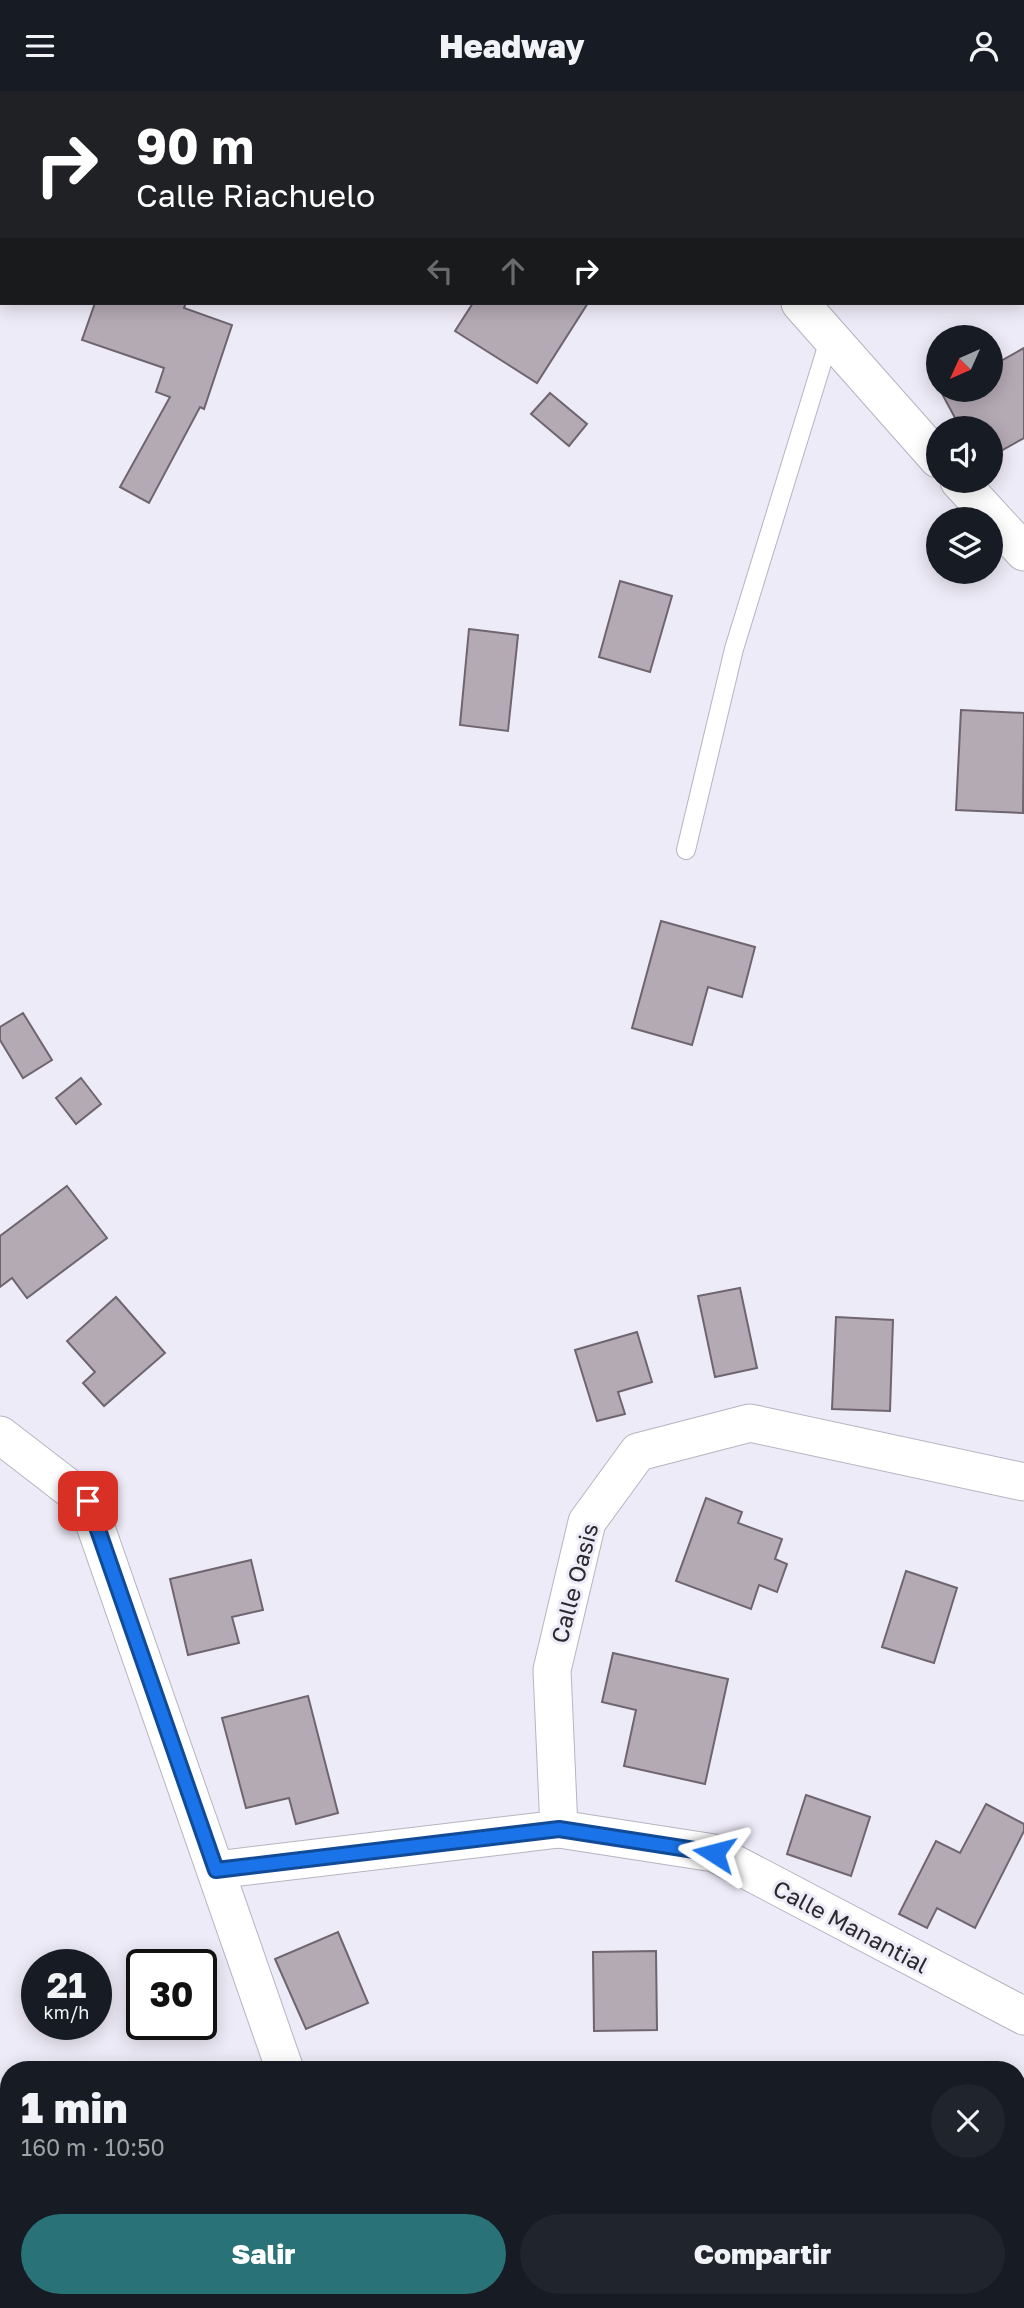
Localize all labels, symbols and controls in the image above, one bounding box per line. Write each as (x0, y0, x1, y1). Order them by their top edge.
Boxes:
icon: menu (21, 27, 59, 65)
text: Headway (439, 27, 585, 65)
icon: person (965, 27, 1003, 65)
text: 90 m (136, 116, 254, 175)
icon: right (21, 119, 112, 210)
text: Calle Riachuelo (136, 176, 375, 214)
icon: left (421, 252, 459, 290)
icon: ahead (494, 252, 532, 290)
icon: right (567, 252, 605, 290)
north arrow (926, 325, 1003, 403)
map controls (926, 325, 1003, 584)
button: sound (926, 416, 1003, 493)
button: layers (926, 507, 1003, 584)
pin (58, 1471, 118, 1531)
icon: arrive (69, 1482, 107, 1520)
street label: Calle Oasis (545, 1520, 603, 1646)
position arrow (677, 1816, 751, 1890)
street label: Calle Manantial (769, 1873, 933, 1979)
speed limit sign: 30 (126, 1949, 217, 2040)
text: 21 (47, 1964, 86, 2006)
text: km/h (44, 2001, 89, 2023)
text: 1 min (21, 2082, 128, 2132)
button: close (931, 2084, 1005, 2158)
text: 160 m · 10:50 (21, 2133, 165, 2161)
button: Salir (21, 2214, 506, 2294)
button: Compartir (520, 2214, 1005, 2294)

